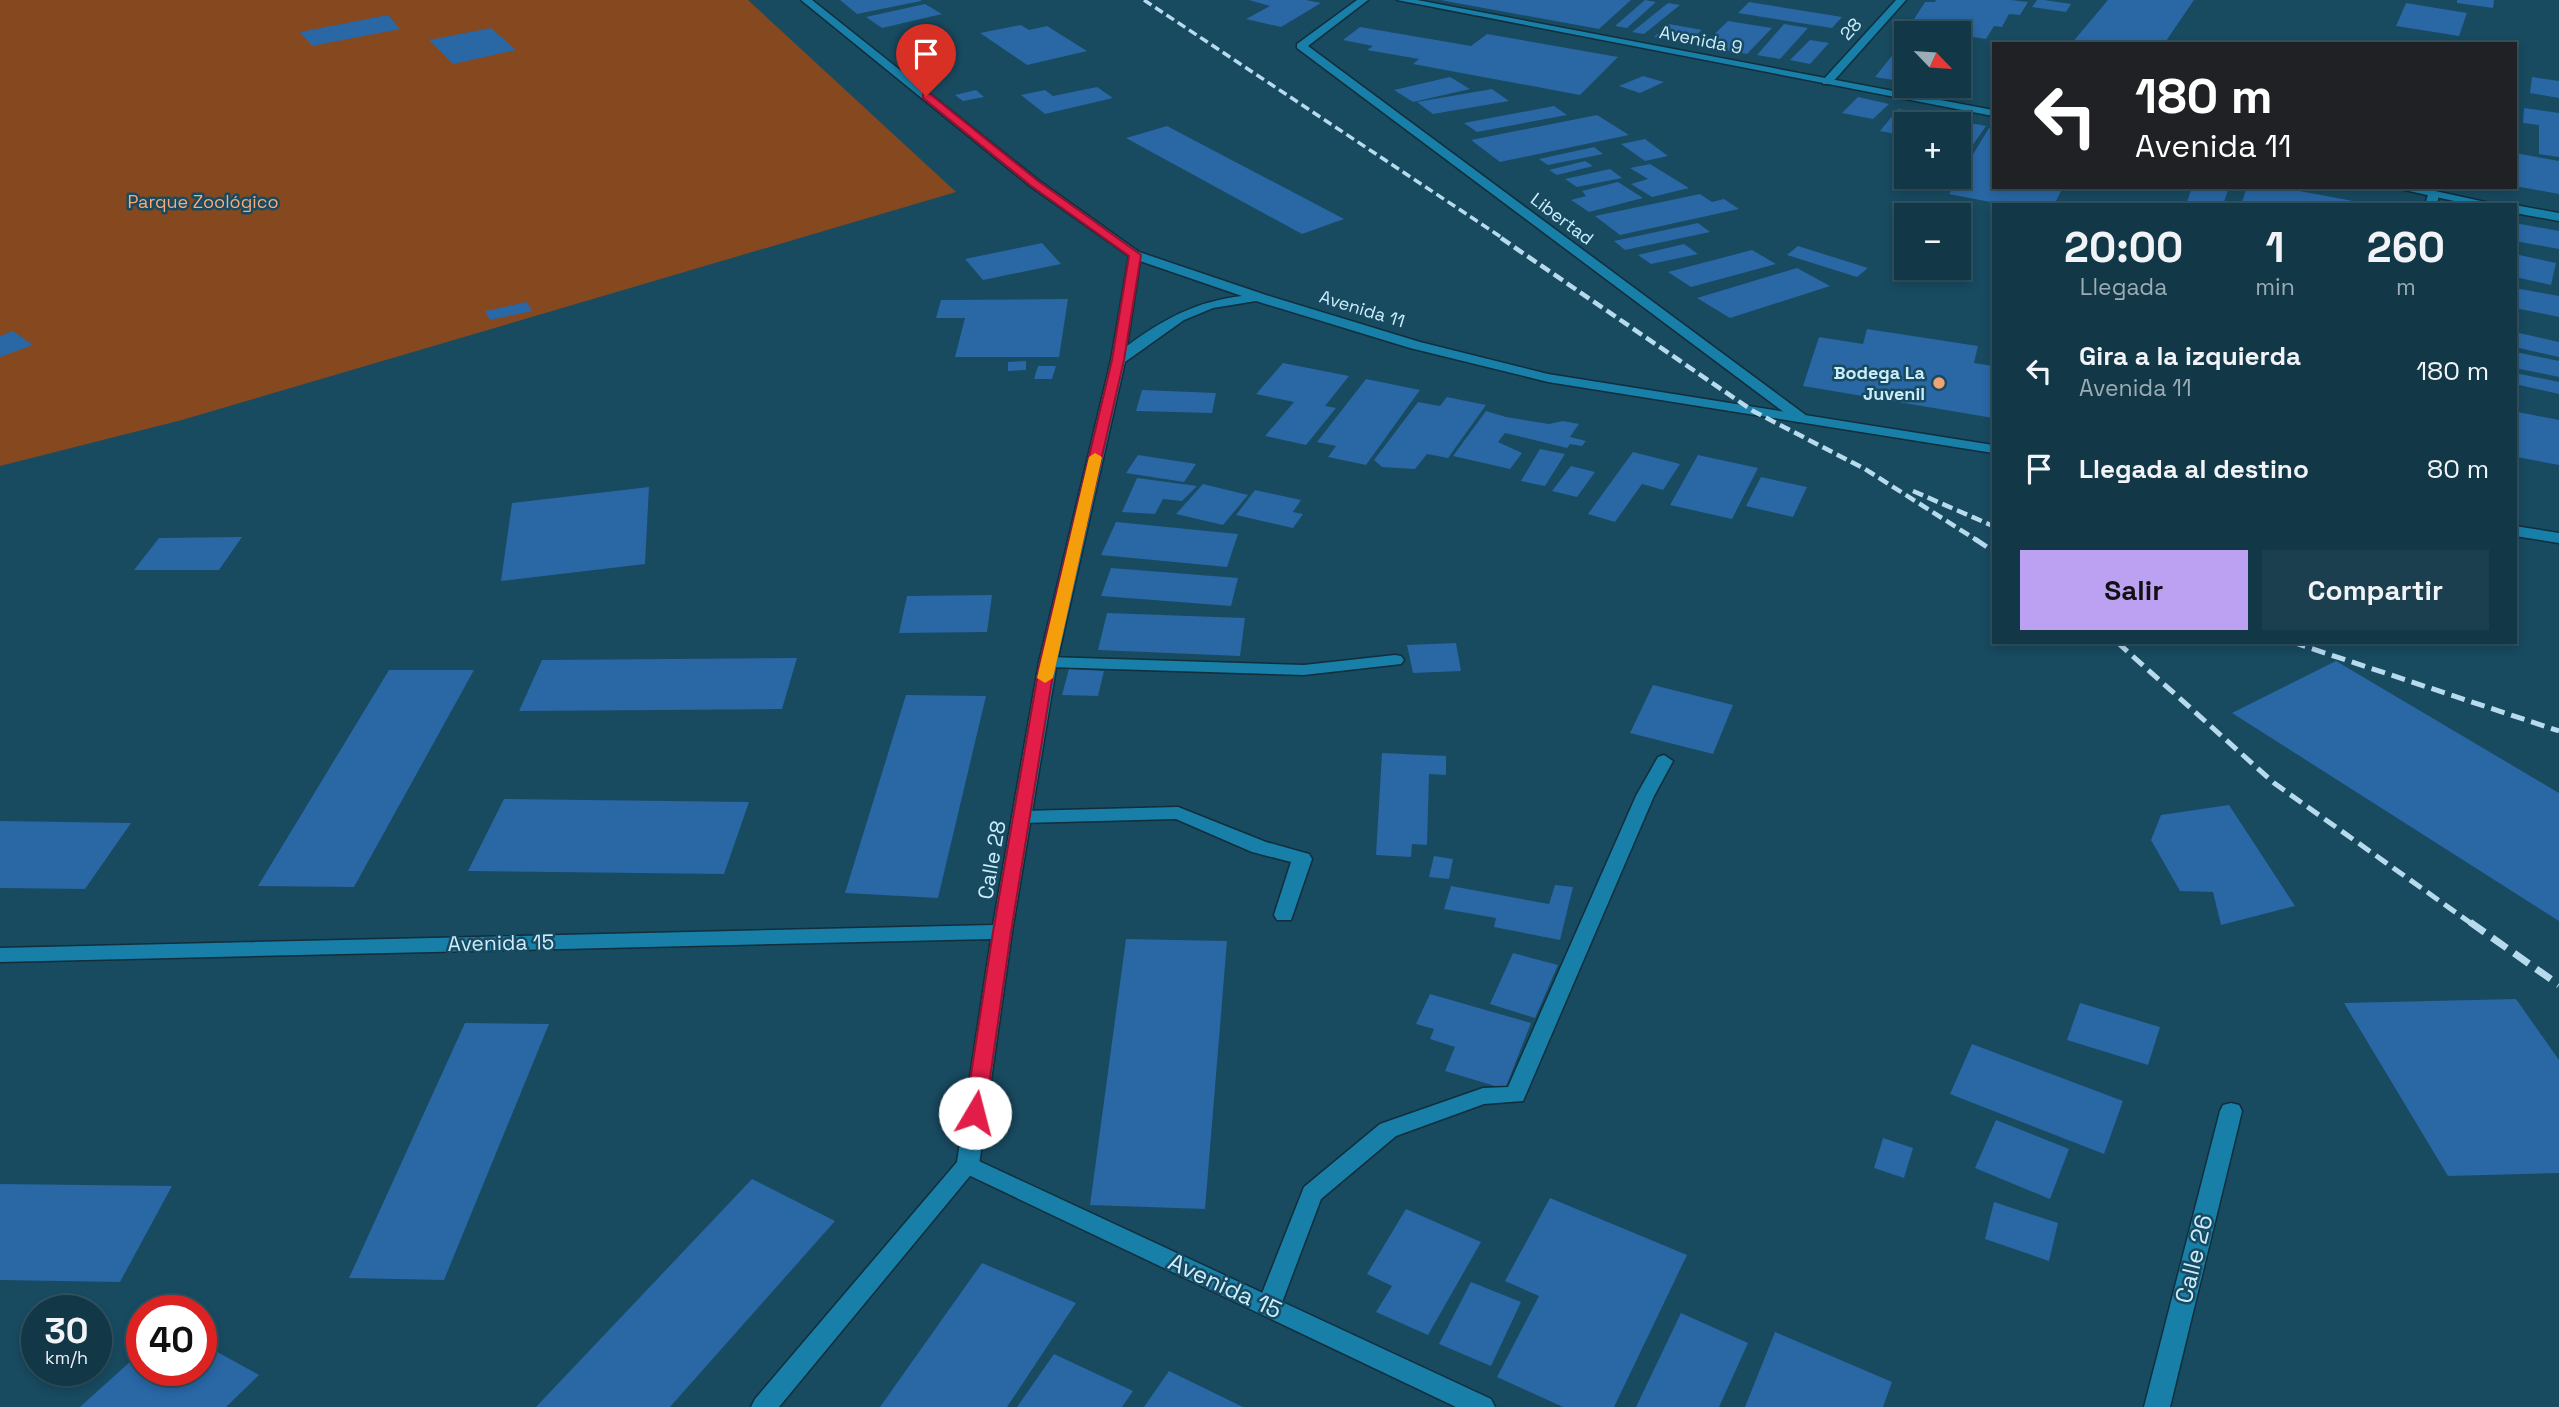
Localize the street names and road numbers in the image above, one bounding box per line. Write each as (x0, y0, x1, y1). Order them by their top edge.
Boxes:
street label: 28 (1835, 13, 1867, 45)
street label: Avenida 9 (1658, 20, 1745, 59)
street label: Libertad (1526, 187, 1598, 250)
street label: Avenida 11 (1317, 285, 1408, 332)
street label: Calle 28 (971, 818, 1012, 901)
street label: Avenida 15 (447, 928, 555, 957)
street label: Calle 26 (2168, 1211, 2220, 1307)
street label: Avenida 15 (1163, 1246, 1287, 1325)

